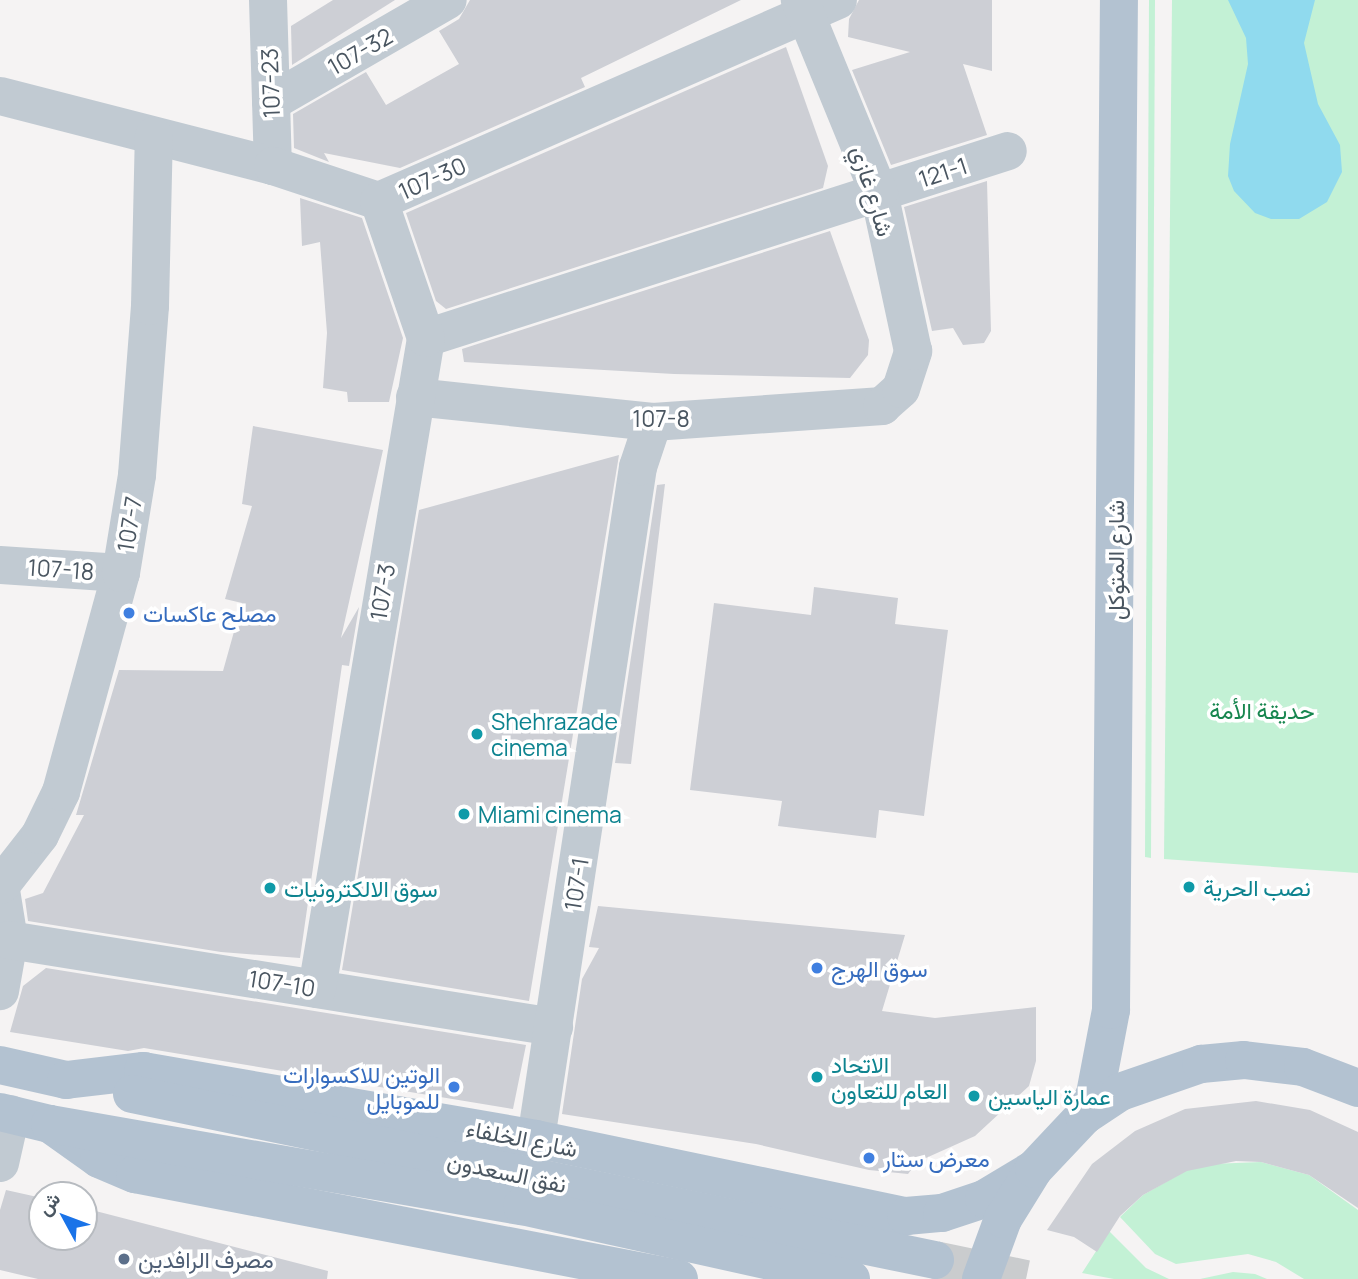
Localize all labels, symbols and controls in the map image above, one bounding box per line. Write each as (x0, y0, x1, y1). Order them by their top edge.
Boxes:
street label: 107-32 (323, 22, 397, 80)
street label: 107-23 (255, 48, 285, 118)
street label: شارع غازي (846, 143, 900, 239)
street label: 107-30 (394, 151, 470, 205)
street label: 121-1 (915, 151, 971, 193)
street label: 107-8 (632, 404, 690, 432)
street label: 107-7 (111, 494, 147, 554)
street label: شارع المتوكل (1101, 500, 1129, 620)
street label: 107-18 (27, 553, 95, 585)
street label: 107-3 (364, 562, 400, 622)
place label: مصلح عاكسات (143, 599, 277, 627)
marker: مصلح عاكسات (121, 605, 137, 621)
park label: حديقة الأمة (1209, 696, 1315, 724)
place label: Shehrazade cinema (491, 707, 618, 761)
marker: Shehrazade cinema (469, 726, 485, 742)
place label: Miami cinema (478, 800, 622, 828)
marker: Miami cinema (456, 806, 472, 822)
street label: 107-1 (558, 856, 594, 912)
place label: نصب الحرية (1203, 873, 1311, 901)
place label: سوق الالكترونيات (284, 874, 438, 902)
marker: نصب الحرية (1181, 879, 1197, 895)
marker: سوق الالكترونيات (262, 880, 278, 896)
place label: سوق الهرج (831, 954, 928, 982)
marker: سوق الهرج (809, 960, 825, 976)
street label: 107-10 (247, 964, 317, 1002)
place label: الاتحاد العام للتعاون (831, 1050, 948, 1104)
place label: الوتين للاكسوارات للموبايل (283, 1060, 440, 1114)
marker: الاتحاد العام للتعاون (809, 1069, 825, 1085)
marker: الوتين للاكسوارات للموبايل (446, 1079, 462, 1095)
place label: عمارة الياسين (988, 1082, 1111, 1110)
marker: عمارة الياسين (966, 1088, 982, 1104)
street label: شارع الخلفاء (464, 1114, 580, 1162)
place label: معرض ستار (883, 1144, 990, 1172)
street label: نفق السعدون (445, 1146, 569, 1198)
marker: معرض ستار (861, 1150, 877, 1166)
north arrow (28, 1181, 98, 1251)
text: ش (31, 1186, 66, 1221)
place label: مصرف الرافدين (138, 1245, 274, 1273)
marker: مصرف الرافدين (116, 1251, 132, 1267)

